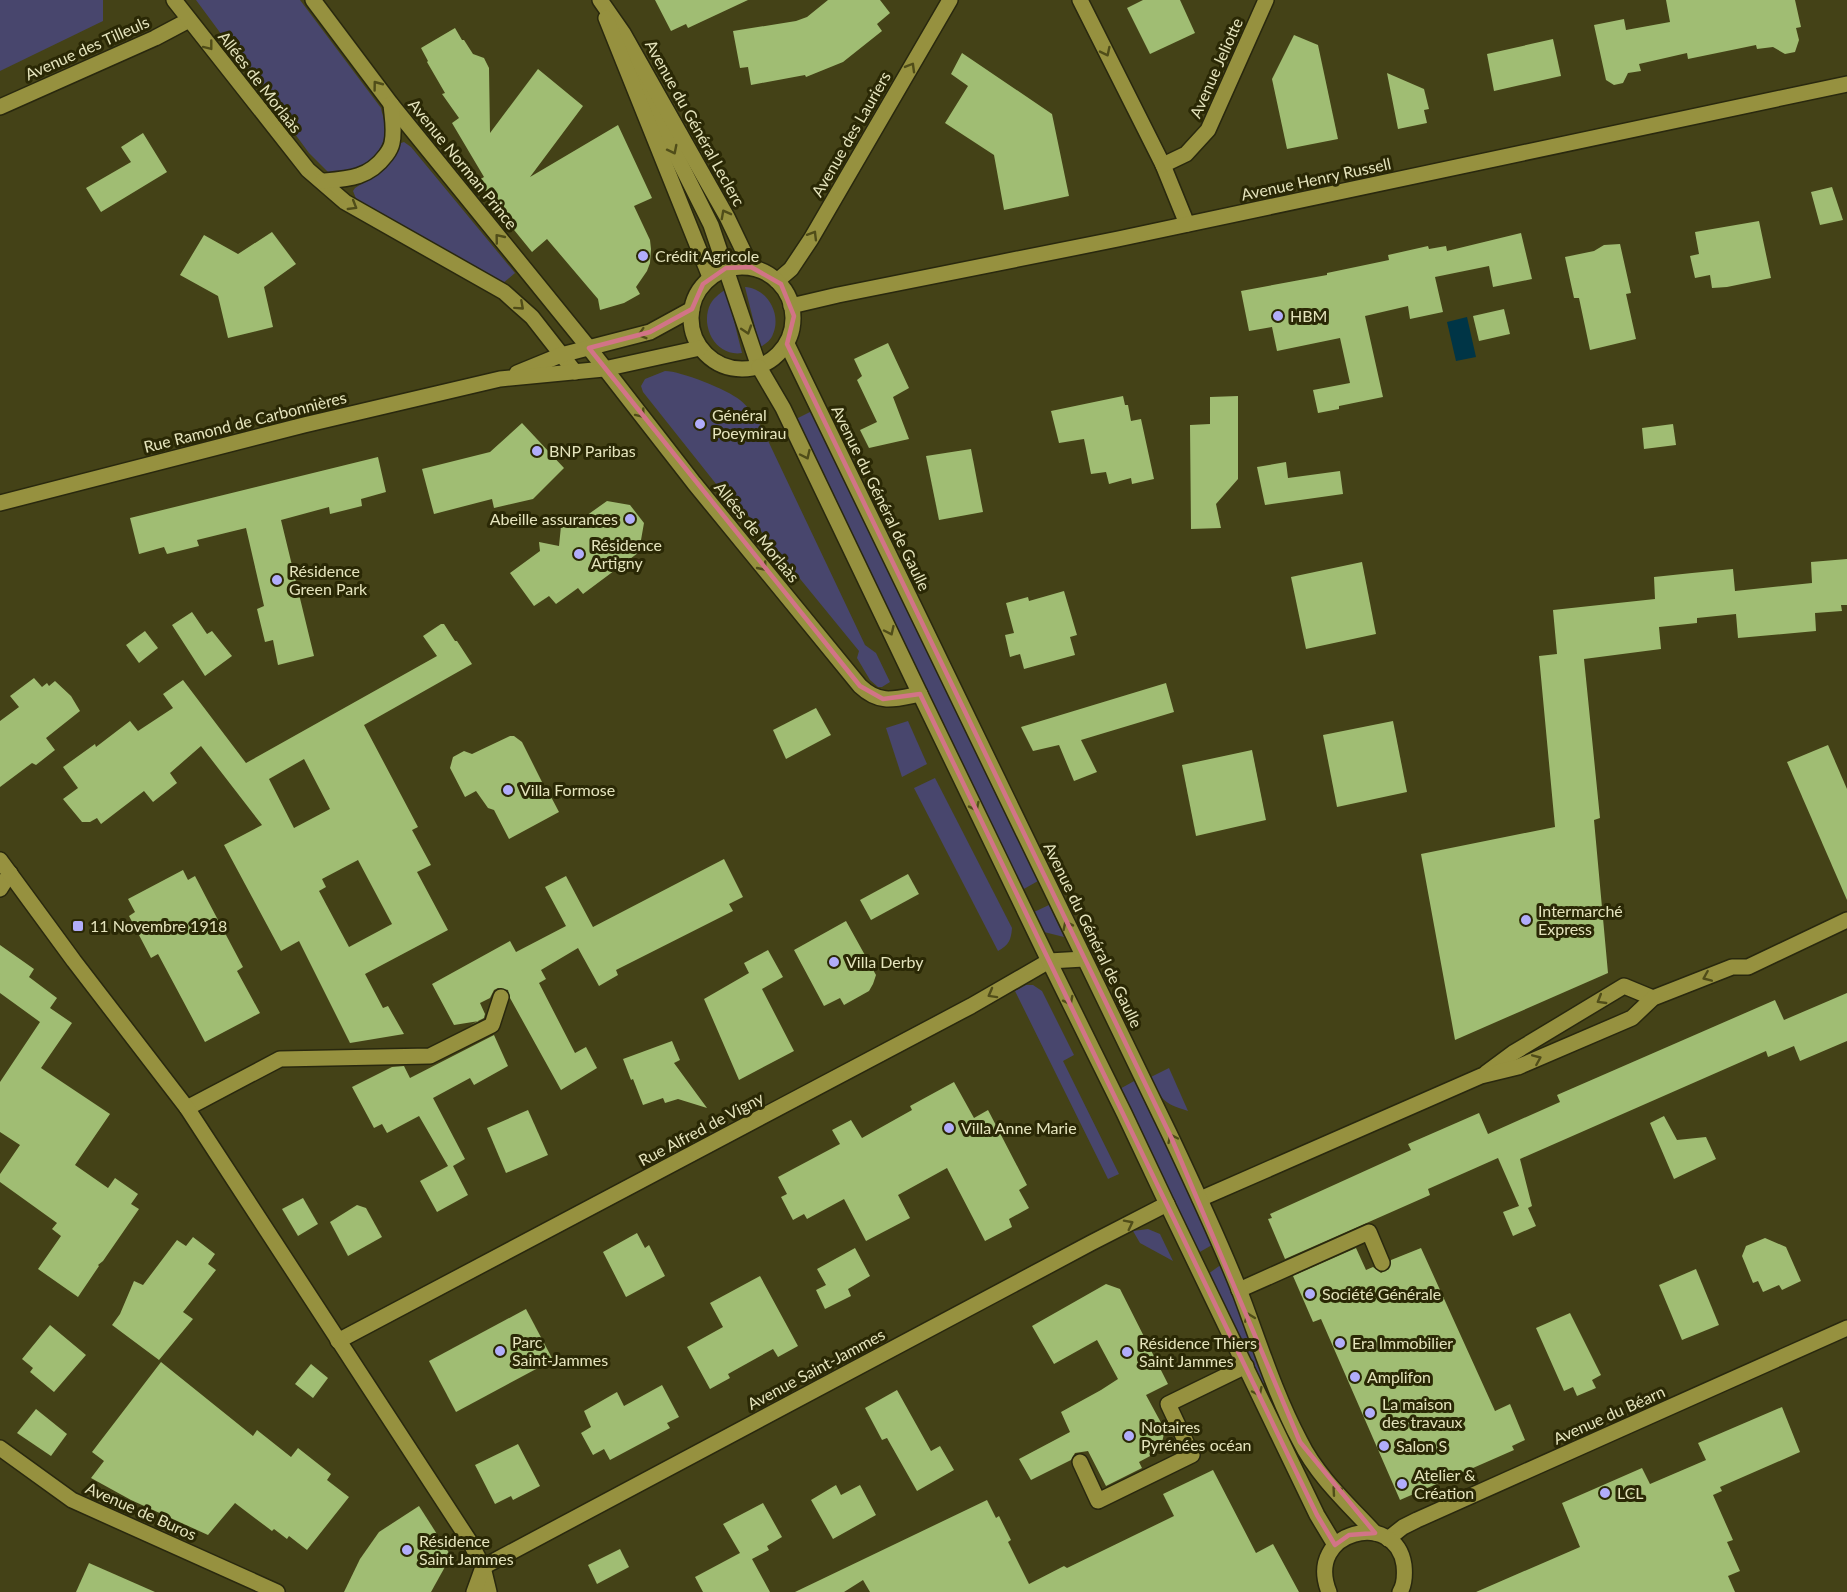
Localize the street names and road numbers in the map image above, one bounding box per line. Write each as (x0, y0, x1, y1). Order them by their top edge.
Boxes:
street label: Avenue des Tilleuls (22, 12, 152, 83)
street label: Avenue Jeliotte (1185, 15, 1246, 121)
street label: Allées de Morlaàs (215, 27, 306, 136)
street label: Avenue du Général Leclerc (642, 36, 749, 209)
street label: Avenue des Lauriers (807, 68, 894, 200)
street label: Avenue Norman Prince (405, 95, 522, 233)
street label: Avenue Henry Russell (1239, 153, 1393, 204)
street label: Rue Ramond de Carbonnières (142, 387, 348, 456)
street label: Avenue du Général de Gaulle (828, 402, 935, 594)
street label: Allées de Morlaàs (711, 478, 804, 586)
street label: Avenue du Général de Gaulle (1040, 839, 1147, 1031)
street label: Rue Alfred de Vigny (635, 1087, 767, 1170)
street label: Avenue Saint-Jammes (744, 1324, 888, 1413)
street label: Avenue du Béarn (1550, 1381, 1668, 1448)
street label: Avenue de Buros (83, 1478, 200, 1543)

